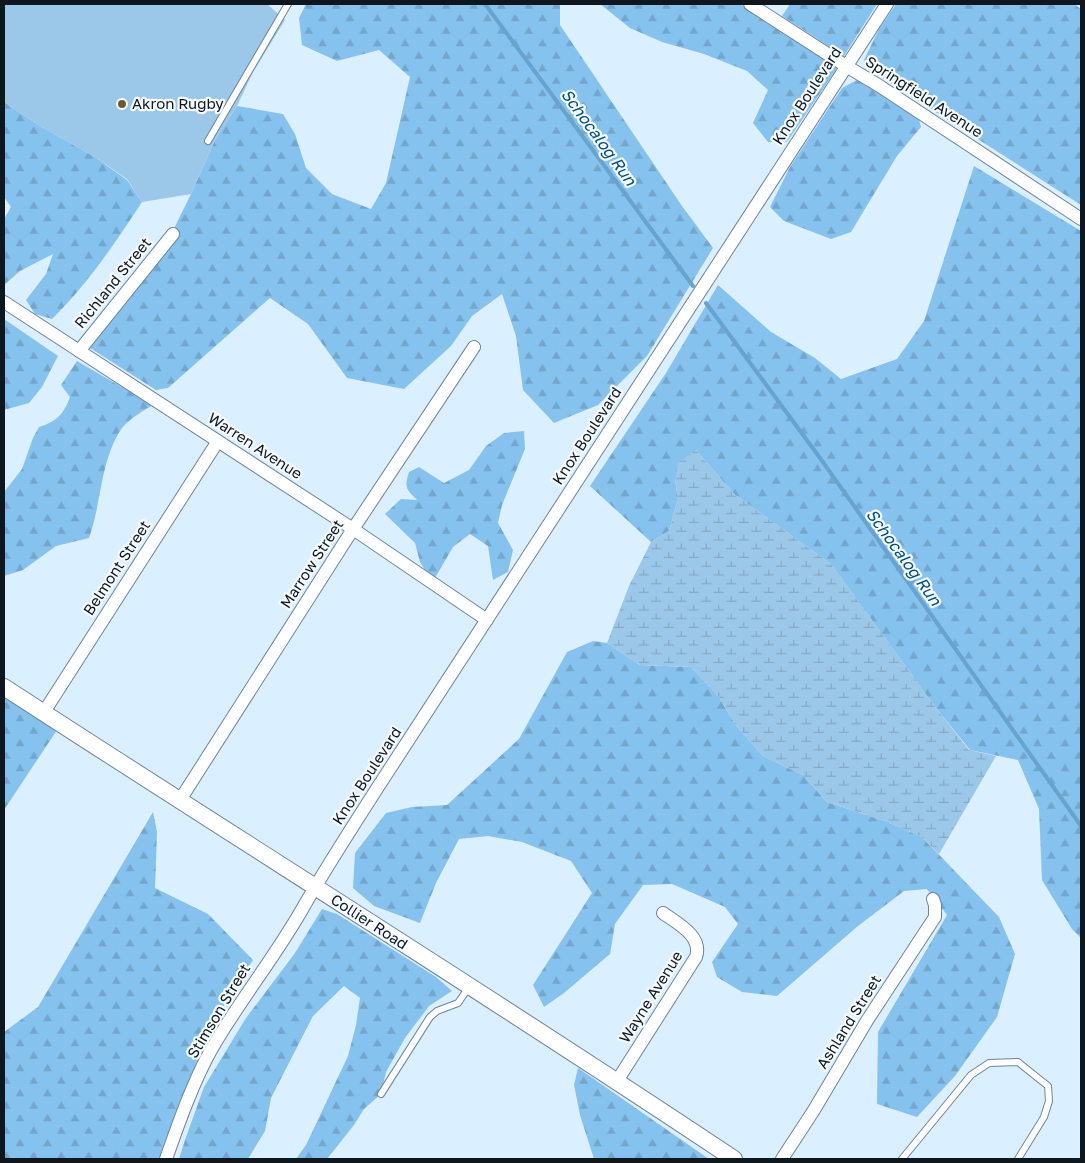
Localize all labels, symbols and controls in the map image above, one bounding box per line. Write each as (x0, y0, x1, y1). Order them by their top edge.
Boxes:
street label: Knox Boulevard (768, 43, 844, 148)
street label: Springfield Avenue (863, 52, 987, 141)
water label: Schocalog Run (557, 85, 641, 190)
place label: Akron Rugby (132, 94, 224, 112)
marker: Akron Rugby (116, 98, 128, 110)
street label: Richland Street (70, 233, 154, 331)
street label: Knox Boulevard (548, 383, 624, 488)
street label: Warren Avenue (205, 408, 306, 482)
water label: Schocalog Run (862, 505, 946, 610)
street label: Marrow Street (276, 516, 347, 611)
street label: Belmont Street (79, 517, 153, 618)
street label: Knox Boulevard (328, 723, 404, 828)
street label: Collier Road (328, 890, 411, 953)
street label: Wayne Avenue (615, 947, 686, 1046)
street label: Stimson Street (183, 960, 253, 1061)
street label: Ashland Street (812, 971, 884, 1072)

